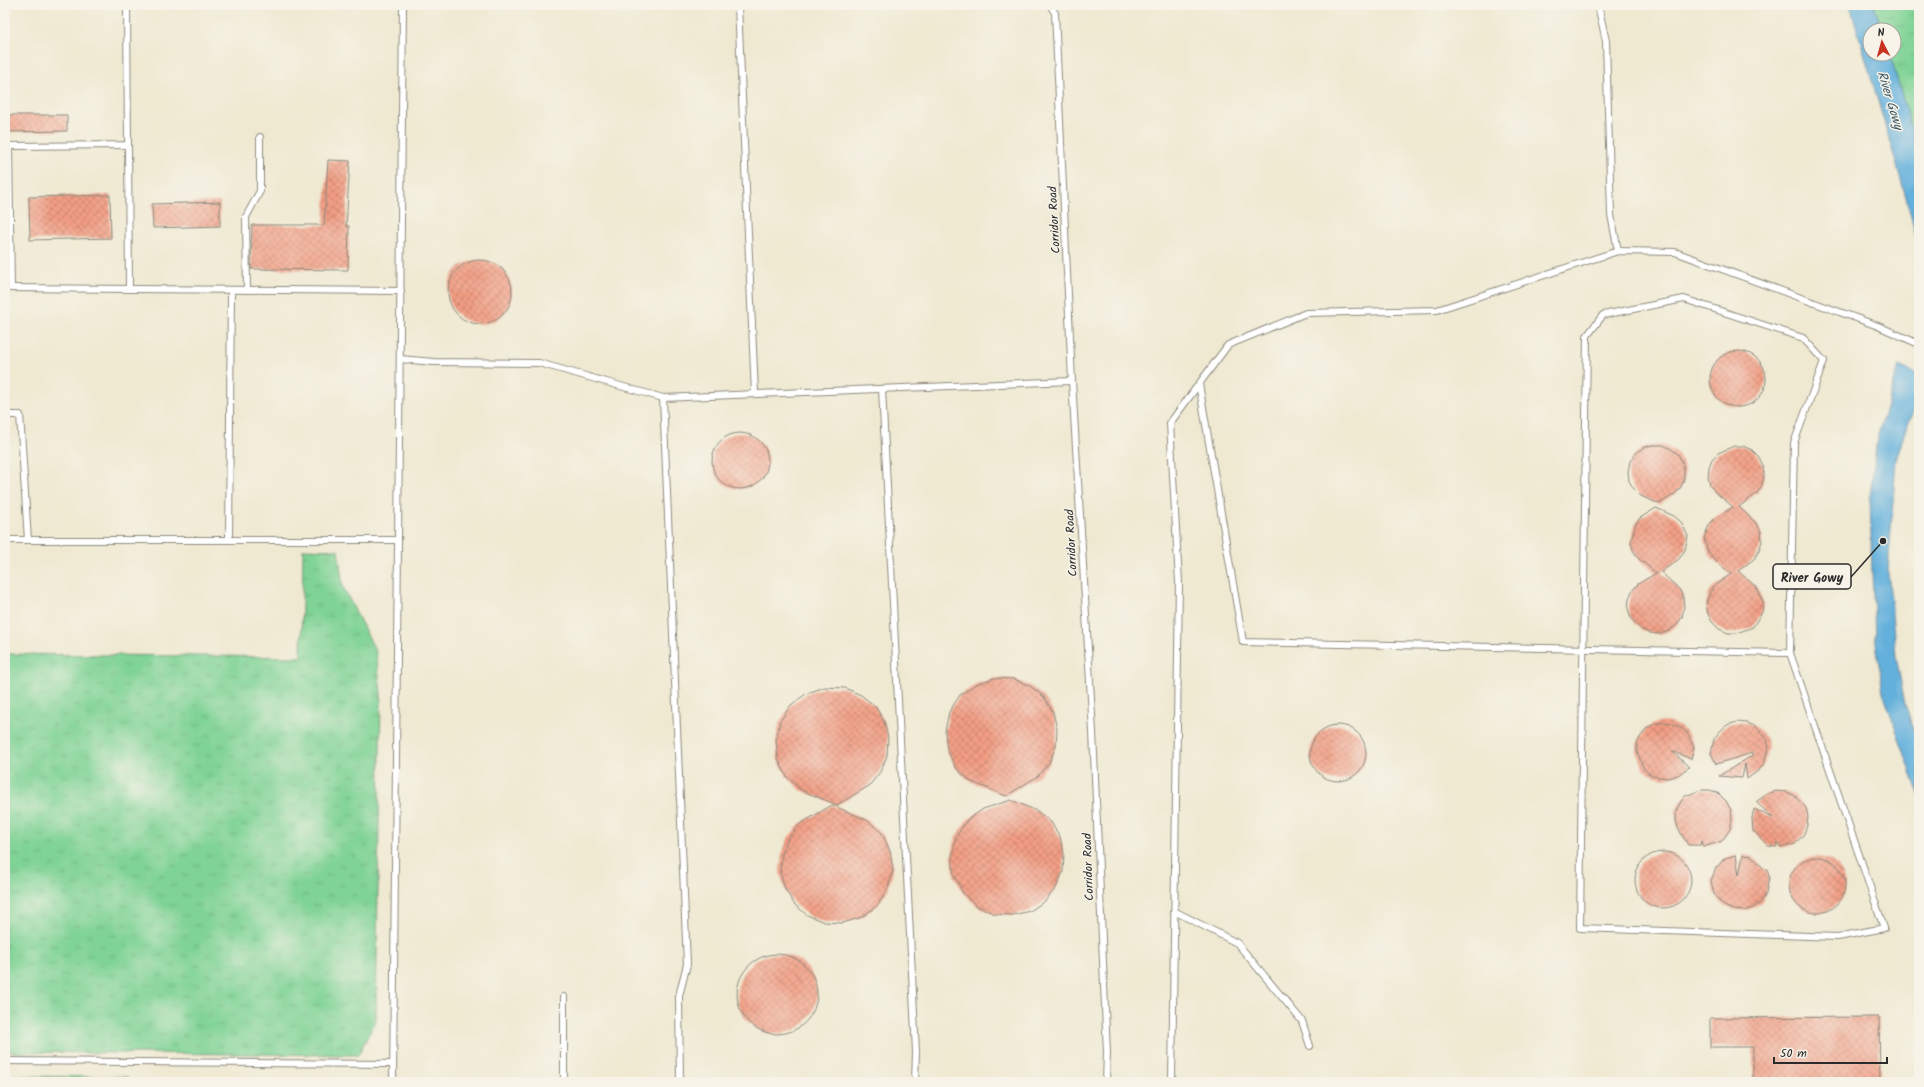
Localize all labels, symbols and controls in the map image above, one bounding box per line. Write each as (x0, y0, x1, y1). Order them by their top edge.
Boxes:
north arrow (1862, 22, 1902, 62)
text: N (1877, 24, 1886, 42)
water label: River Gowy (1871, 69, 1909, 134)
street label: Corridor Road (1043, 185, 1066, 254)
street label: Corridor Road (1060, 508, 1083, 577)
callout: River Gowy (1773, 564, 1851, 589)
text: River Gowy (1781, 568, 1843, 589)
street label: Corridor Road (1078, 832, 1099, 901)
scale bar (1774, 1039, 1887, 1065)
text: 50 m (1780, 1044, 1807, 1063)

